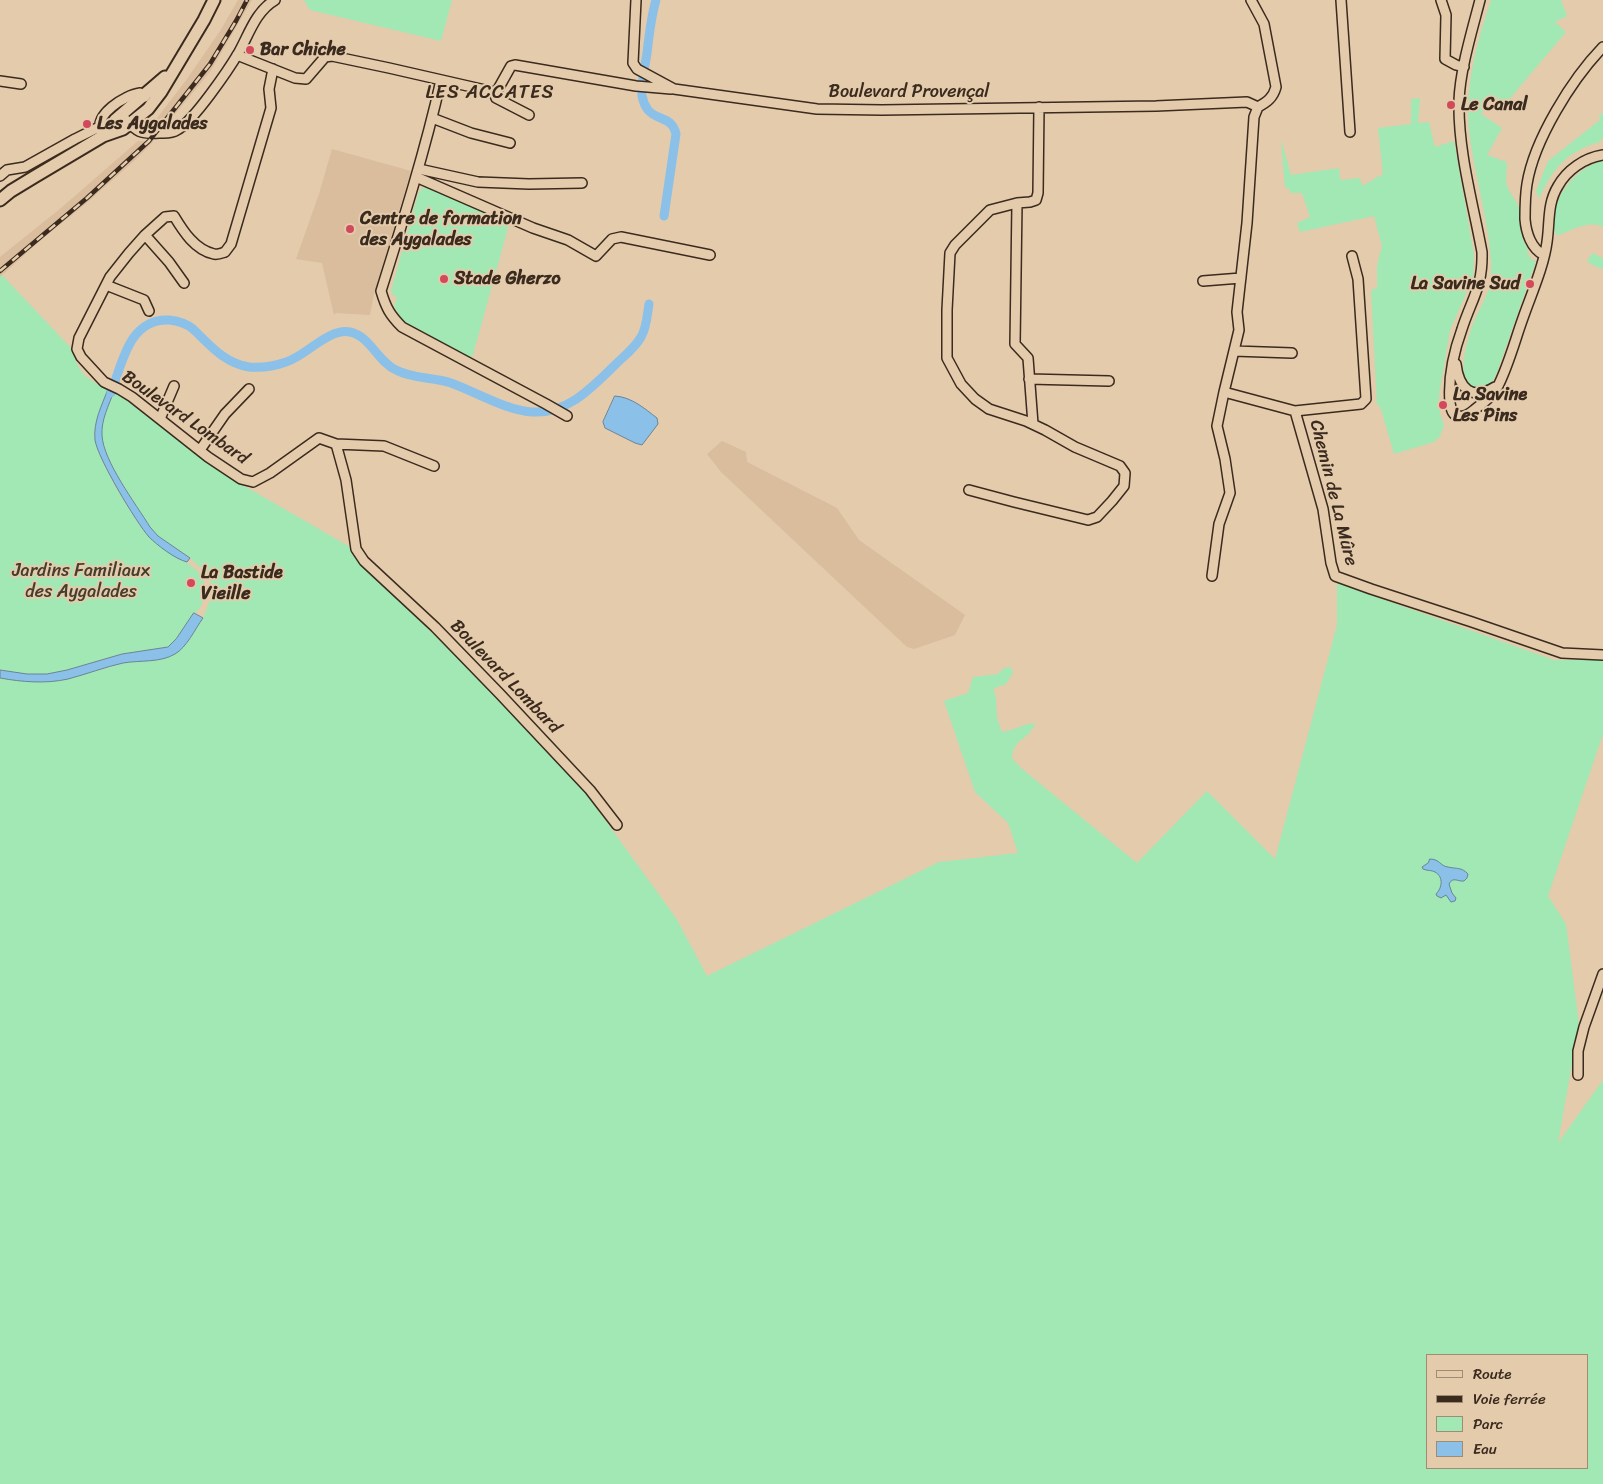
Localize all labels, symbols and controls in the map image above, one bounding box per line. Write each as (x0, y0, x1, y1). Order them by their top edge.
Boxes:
place label: Bar Chiche (260, 39, 346, 61)
marker: Bar Chiche (244, 44, 256, 56)
street label: Boulevard Provençal (829, 81, 989, 103)
district label: LES ACCATES (425, 82, 555, 104)
place label: Le Canal (1461, 94, 1527, 116)
marker: Le Canal (1445, 99, 1457, 111)
place label: Les Aygalades (97, 113, 207, 135)
marker: Les Aygalades (81, 118, 93, 130)
place label: Centre de formation des Aygalades (360, 208, 522, 250)
marker: Centre de formation des Aygalades (344, 223, 356, 235)
place label: Stade Gherzo (454, 268, 561, 290)
marker: Stade Gherzo (438, 273, 450, 285)
place label: La Savine Sud (1411, 273, 1520, 295)
marker: La Savine Sud (1524, 278, 1536, 290)
street label: Boulevard Lombard (117, 366, 253, 470)
place label: La Savine Les Pins (1453, 384, 1527, 426)
marker: La Savine Les Pins (1437, 399, 1449, 411)
street label: Chemin de La Mûre (1304, 418, 1362, 568)
park label: Jardins Familiaux des Aygalades (12, 560, 150, 602)
place label: La Bastide Vieille (201, 562, 283, 604)
marker: La Bastide Vieille (185, 577, 197, 589)
street label: Boulevard Lombard (445, 616, 565, 738)
legend (1426, 1354, 1588, 1469)
text: Route (1473, 1361, 1512, 1387)
text: Voie ferrée (1473, 1386, 1546, 1412)
text: Parc (1473, 1411, 1503, 1437)
text: Eau (1473, 1436, 1497, 1462)

